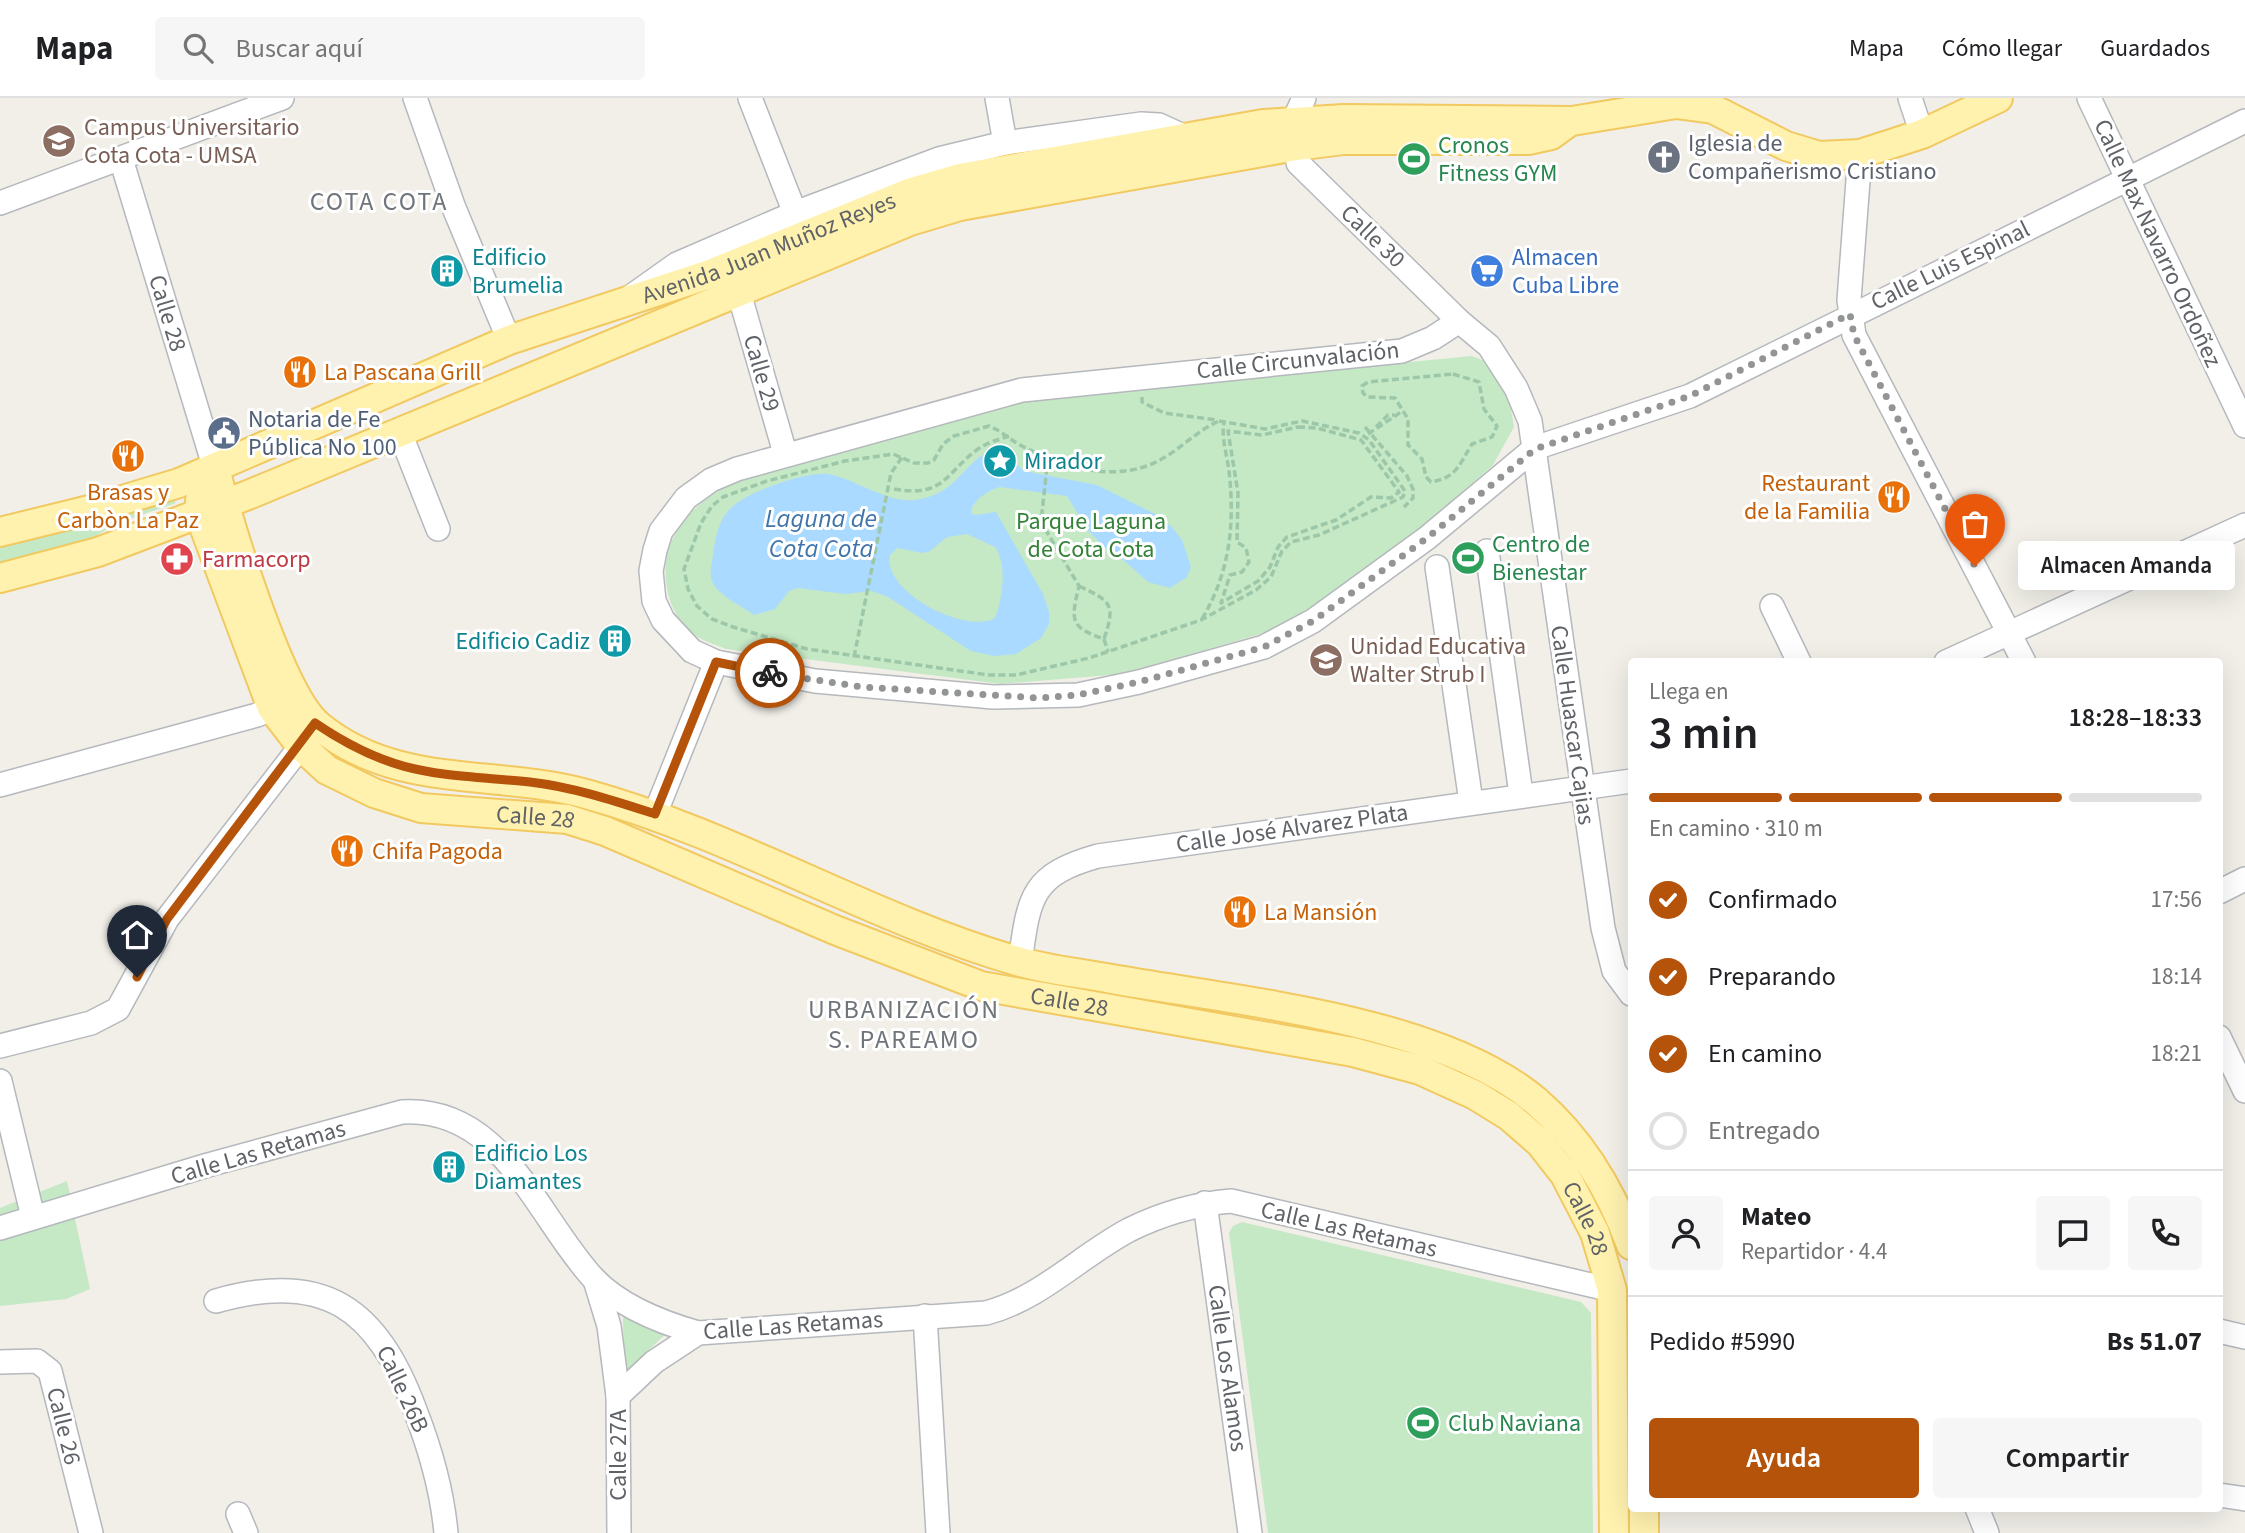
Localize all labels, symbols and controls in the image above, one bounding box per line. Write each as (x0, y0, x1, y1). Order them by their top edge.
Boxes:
search box (155, 17, 645, 80)
text: Mapa (35, 25, 113, 72)
icon: search (179, 29, 217, 67)
text: Buscar aquí (235, 30, 363, 67)
text: Mapa (1849, 31, 1904, 66)
text: Cómo llegar (1942, 31, 2062, 66)
text: Guardados (2100, 31, 2210, 66)
place label: Campus Universitario Cota Cota - UMSA (84, 110, 300, 173)
street label: Calle Max Navarro Ordoñez (2085, 113, 2230, 373)
school or university icon: Campus Universitario Cota Cota - UMSA (40, 122, 78, 160)
place label: Iglesia de Compañerismo Cristiano (1688, 126, 1936, 189)
place label: Cronos Fitness GYM (1438, 128, 1558, 191)
church icon: Iglesia de Compañerismo Cristiano (1645, 138, 1683, 176)
sports icon: Cronos Fitness GYM (1395, 140, 1433, 178)
district label: COTA COTA (310, 183, 448, 220)
street label: Avenida Juan Muñoz Reyes (637, 183, 901, 313)
street label: Calle 30 (1332, 196, 1413, 276)
street label: Calle Luis Espinal (1865, 212, 2036, 319)
place label: Edificio Brumelia (472, 240, 563, 303)
place label: Almacen Cuba Libre (1512, 240, 1619, 303)
building icon: Edificio Brumelia (428, 252, 466, 290)
supermarket icon: Almacen Cuba Libre (1468, 252, 1506, 290)
street label: Calle 28 (139, 270, 195, 356)
street label: Calle 29 (734, 331, 789, 416)
street label: Calle Circunvalación (1195, 332, 1401, 389)
restaurant icon: La Pascana Grill (281, 353, 319, 391)
place label: La Pascana Grill (324, 355, 481, 390)
place label: Notaria de Fe Pública No 100 (248, 402, 397, 465)
public building icon: Notaria de Fe Pública No 100 (205, 414, 243, 452)
restaurant icon: Brasas y Carbòn La Paz (109, 437, 147, 475)
place icon: Mirador (981, 442, 1019, 480)
place label: Mirador (1024, 444, 1103, 479)
place label: Restaurant de la Familia (1744, 466, 1870, 529)
place label: Brasas y Carbòn La Paz (57, 475, 199, 538)
restaurant icon: Restaurant de la Familia (1875, 478, 1913, 516)
pin (1945, 494, 2005, 566)
water label: Laguna de Cota Cota (765, 500, 877, 567)
park label: Parque Laguna de Cota Cota (1016, 504, 1166, 567)
icon: bag (1956, 505, 1994, 543)
place label: Centro de Bienestar (1492, 527, 1590, 590)
sports icon: Centro de Bienestar (1449, 539, 1487, 577)
pharmacy icon: Farmacorp (158, 540, 196, 578)
place label: Farmacorp (202, 542, 311, 577)
callout: Almacen Amanda (2017, 542, 2234, 590)
text: Almacen Amanda (2041, 549, 2212, 582)
building icon: Edificio Cadiz (596, 622, 634, 660)
street label: Calle Huascar Cajias (1541, 623, 1604, 827)
place label: Edificio Cadiz (456, 624, 590, 659)
place label: Unidad Educativa Walter Strub I (1350, 629, 1526, 692)
courier (735, 638, 805, 708)
school or university icon: Unidad Educativa Walter Strub I (1307, 641, 1345, 679)
icon: bike (751, 654, 789, 692)
text: Llega en (1649, 675, 1729, 708)
text: 18:28–18:33 (2069, 699, 2202, 736)
text: 3 min (1649, 701, 1758, 766)
street label: Calle José Alvarez Plata (1174, 795, 1410, 862)
street label: Calle 28 (495, 797, 579, 838)
text: En camino · 310 m (1649, 812, 1823, 845)
restaurant icon: Chifa Pagoda (328, 832, 366, 870)
place label: Chifa Pagoda (372, 834, 503, 869)
icon: check (1649, 881, 1687, 919)
text: Confirmado (1708, 881, 1837, 918)
text: 17:56 (2151, 883, 2202, 916)
restaurant icon: La Mansión (1221, 893, 1259, 931)
place label: La Mansión (1264, 895, 1377, 930)
pin (107, 905, 167, 977)
icon: home (118, 916, 156, 954)
icon: check (1649, 958, 1687, 996)
text: Preparando (1708, 958, 1836, 995)
text: 18:14 (2151, 960, 2202, 993)
street label: Calle 28 (1027, 978, 1111, 1026)
district label: URBANIZACIÓN S. PAREAMO (808, 991, 1000, 1058)
icon: check (1649, 1035, 1687, 1073)
text: En camino (1708, 1035, 1822, 1072)
text: 18:21 (2151, 1037, 2202, 1070)
street label: Calle Las Retamas (167, 1111, 350, 1194)
text: Entregado (1708, 1112, 1820, 1149)
place label: Edificio Los Diamantes (474, 1136, 588, 1199)
building icon: Edificio Los Diamantes (430, 1148, 468, 1186)
street label: Calle 28 (1553, 1175, 1618, 1260)
street label: Calle Las Retamas (1257, 1192, 1441, 1267)
button: person (1649, 1196, 1723, 1270)
button: chat (2036, 1196, 2110, 1270)
button: phone (2128, 1196, 2202, 1270)
text: Mateo (1741, 1198, 1811, 1235)
text: Repartidor · 4.4 (1741, 1235, 1887, 1268)
street label: Calle Los Alamos (1198, 1282, 1257, 1454)
street label: Calle Las Retamas (702, 1302, 884, 1349)
text: Pedido #5990 (1649, 1323, 1795, 1360)
text: Bs 51.07 (2107, 1323, 2202, 1360)
street label: Calle 26B (367, 1340, 438, 1439)
street label: Calle 26 (37, 1384, 90, 1468)
sports icon: Club Naviana (1404, 1404, 1442, 1442)
place label: Club Naviana (1448, 1406, 1581, 1441)
street label: Calle 27A (601, 1409, 636, 1501)
button: Ayuda (1649, 1418, 1919, 1498)
button: Compartir (1933, 1418, 2202, 1498)

